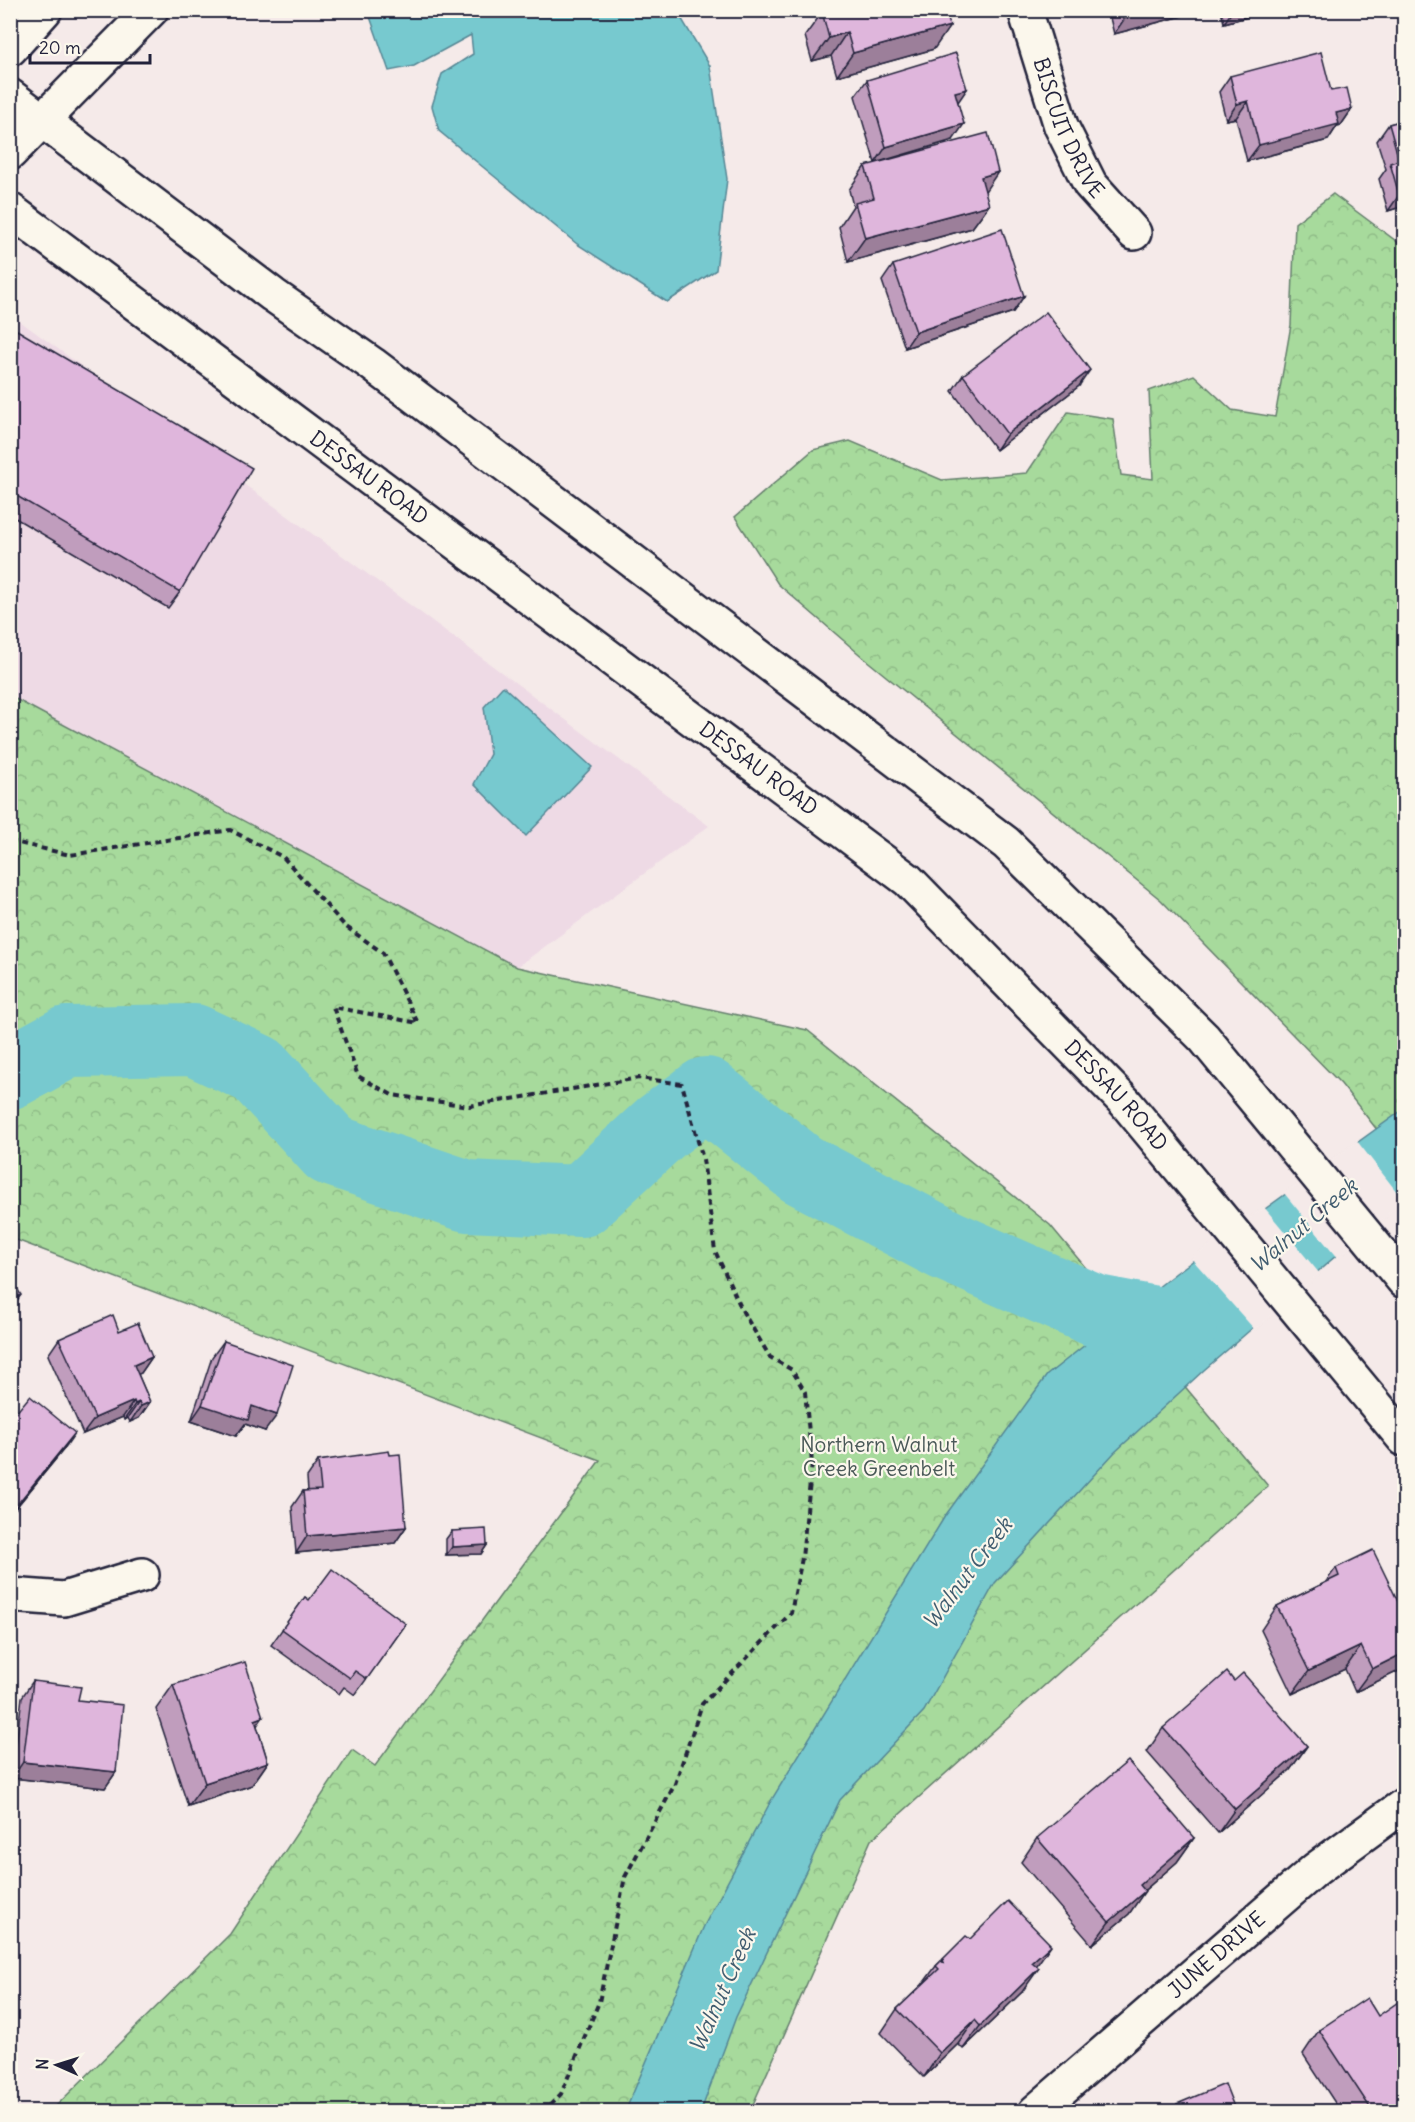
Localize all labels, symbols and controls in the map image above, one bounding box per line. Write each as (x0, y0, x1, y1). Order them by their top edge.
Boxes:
scale bar (30, 27, 150, 65)
text: 20 m (39, 36, 81, 59)
street label: BISCUIT DRIVE (1028, 54, 1110, 204)
street label: DESSAU ROAD (305, 424, 434, 531)
street label: DESSAU ROAD (694, 715, 824, 821)
street label: DESSAU ROAD (1059, 1034, 1174, 1156)
water label: Walnut Creek (1243, 1171, 1364, 1278)
park label: Northern Walnut Creek Greenbelt (800, 1431, 958, 1482)
water label: Walnut Creek (916, 1510, 1019, 1634)
street label: JUNE DRIVE (1162, 1905, 1270, 2004)
water label: Walnut Creek (682, 1922, 762, 2056)
north arrow (27, 2035, 87, 2095)
text: N (32, 2058, 52, 2070)

